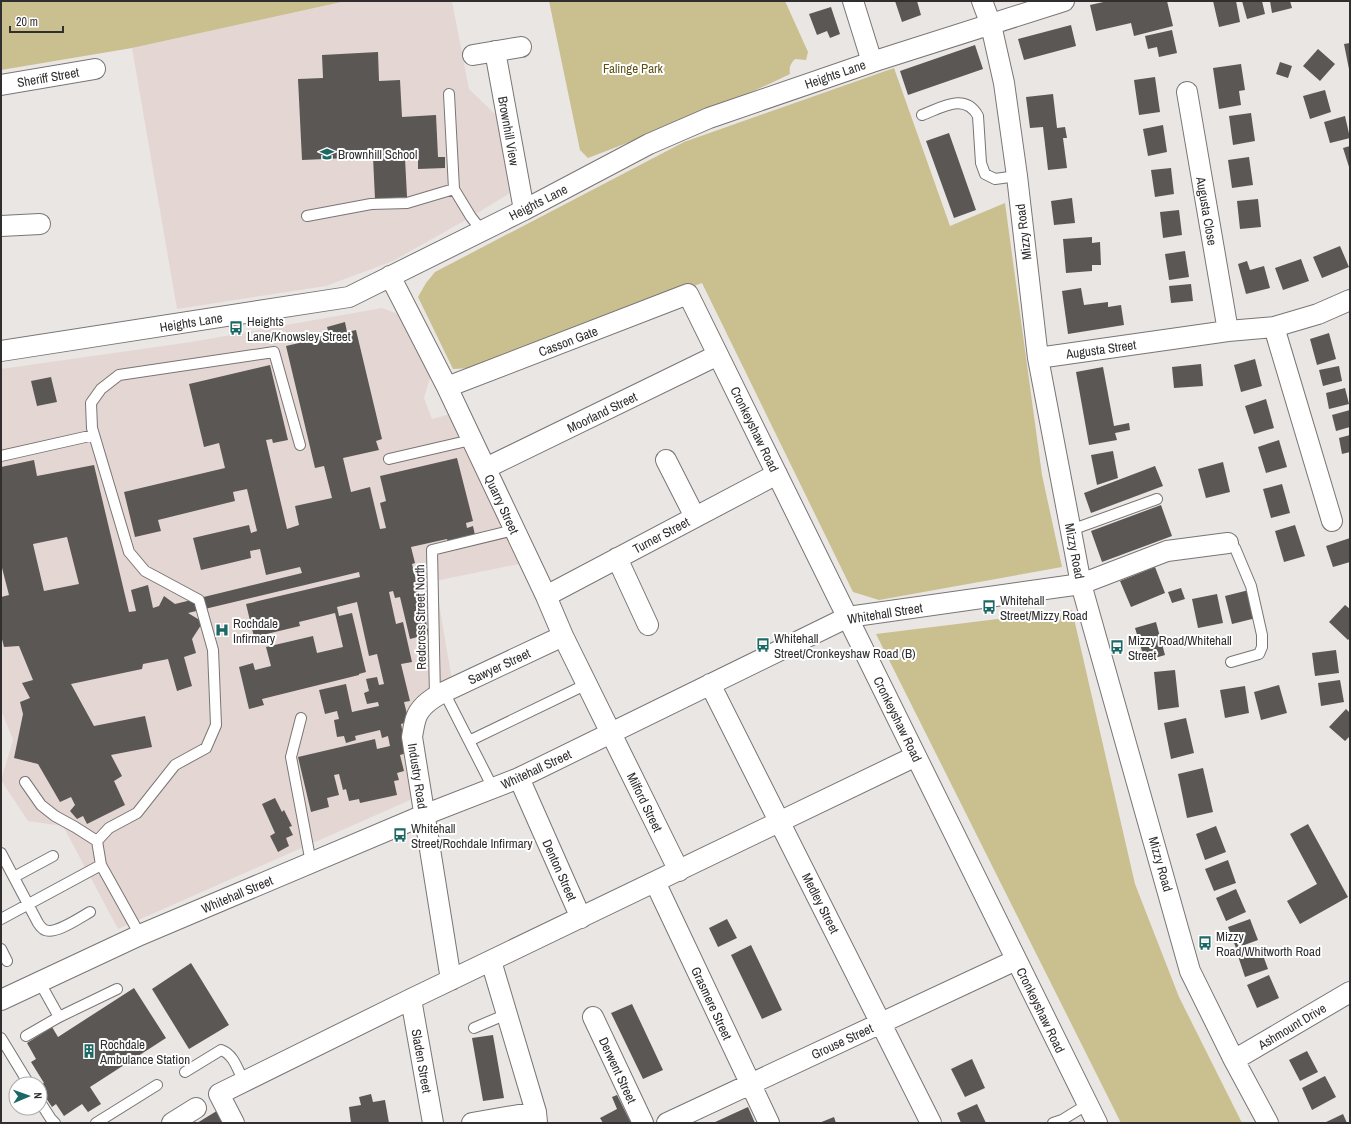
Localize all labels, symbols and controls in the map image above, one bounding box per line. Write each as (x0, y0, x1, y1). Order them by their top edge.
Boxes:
scale bar (10, 8, 63, 34)
text: 20 m (16, 14, 38, 30)
street label: Heights Lane (802, 56, 868, 93)
park label: Falinge Park (603, 60, 664, 77)
street label: Sheriff Street (16, 64, 80, 91)
street label: Brownhill View (494, 95, 523, 167)
school or university icon: Brownhill School (319, 146, 335, 162)
place label: Brownhill School (338, 146, 417, 163)
street label: Augusta Close (1192, 174, 1221, 247)
street label: Heights Lane (506, 180, 570, 224)
street label: Mizzy Road (1012, 203, 1035, 261)
street label: Heights Lane (158, 309, 224, 336)
place label: Heights Lane/Knowsley Street (247, 313, 351, 345)
bus stop icon: Heights Lane/Knowsley Street (228, 320, 244, 336)
street label: Casson Gate (536, 322, 600, 361)
street label: Augusta Street (1064, 336, 1137, 363)
street label: Cronkeyshaw Road (727, 384, 783, 475)
street label: Moorland Street (564, 388, 640, 437)
street label: Quarry Street (480, 472, 523, 537)
street label: Turner Street (630, 513, 693, 557)
street label: Mizzy Road (1061, 522, 1088, 580)
street label: Redcross Street North (411, 564, 430, 670)
place label: Whitehall Street/Mizzy Road (1000, 592, 1088, 624)
street label: Whitehall Street (846, 599, 924, 628)
bus stop icon: Whitehall Street/Mizzy Road (981, 599, 997, 615)
place label: Rochdale Infirmary (233, 615, 278, 647)
hospital icon: Rochdale Infirmary (214, 622, 230, 638)
place label: Whitehall Street/Cronkeyshaw Road (B) (774, 630, 916, 662)
place label: Mizzy Road/Whitehall Street (1128, 632, 1232, 664)
bus stop icon: Whitehall Street/Cronkeyshaw Road (B) (755, 637, 771, 653)
bus stop icon: Mizzy Road/Whitehall Street (1109, 639, 1125, 655)
street label: Sawyer Street (465, 645, 533, 688)
street label: Cronkeyshaw Road (870, 674, 926, 765)
street label: Industry Road (404, 742, 431, 810)
street label: Whitehall Street (498, 746, 574, 793)
street label: Milford Street (623, 770, 666, 835)
place label: Whitehall Street/Rochdale Infirmary (411, 820, 533, 852)
bus stop icon: Whitehall Street/Rochdale Infirmary (392, 827, 408, 843)
street label: Mizzy Road (1145, 835, 1176, 894)
street label: Denton Street (538, 837, 581, 904)
street label: Medley Street (798, 870, 843, 936)
street label: Whitehall Street (199, 872, 275, 917)
place label: Mizzy Road/Whitworth Road (1216, 928, 1321, 960)
bus stop icon: Mizzy Road/Whitworth Road (1197, 935, 1213, 951)
street label: Grasmere Street (687, 964, 736, 1043)
street label: Cronkeyshaw Road (1013, 965, 1069, 1056)
street label: Ashmount Drive (1254, 999, 1329, 1054)
street label: Grouse Street (809, 1020, 876, 1063)
street label: Sladen Street (408, 1028, 435, 1094)
street label: Derwent Street (595, 1034, 640, 1106)
place label: Rochdale Ambulance Station (99, 1036, 190, 1068)
building icon: Rochdale Ambulance Station (81, 1043, 97, 1059)
north arrow (8, 1076, 48, 1116)
text: N (31, 1092, 45, 1099)

